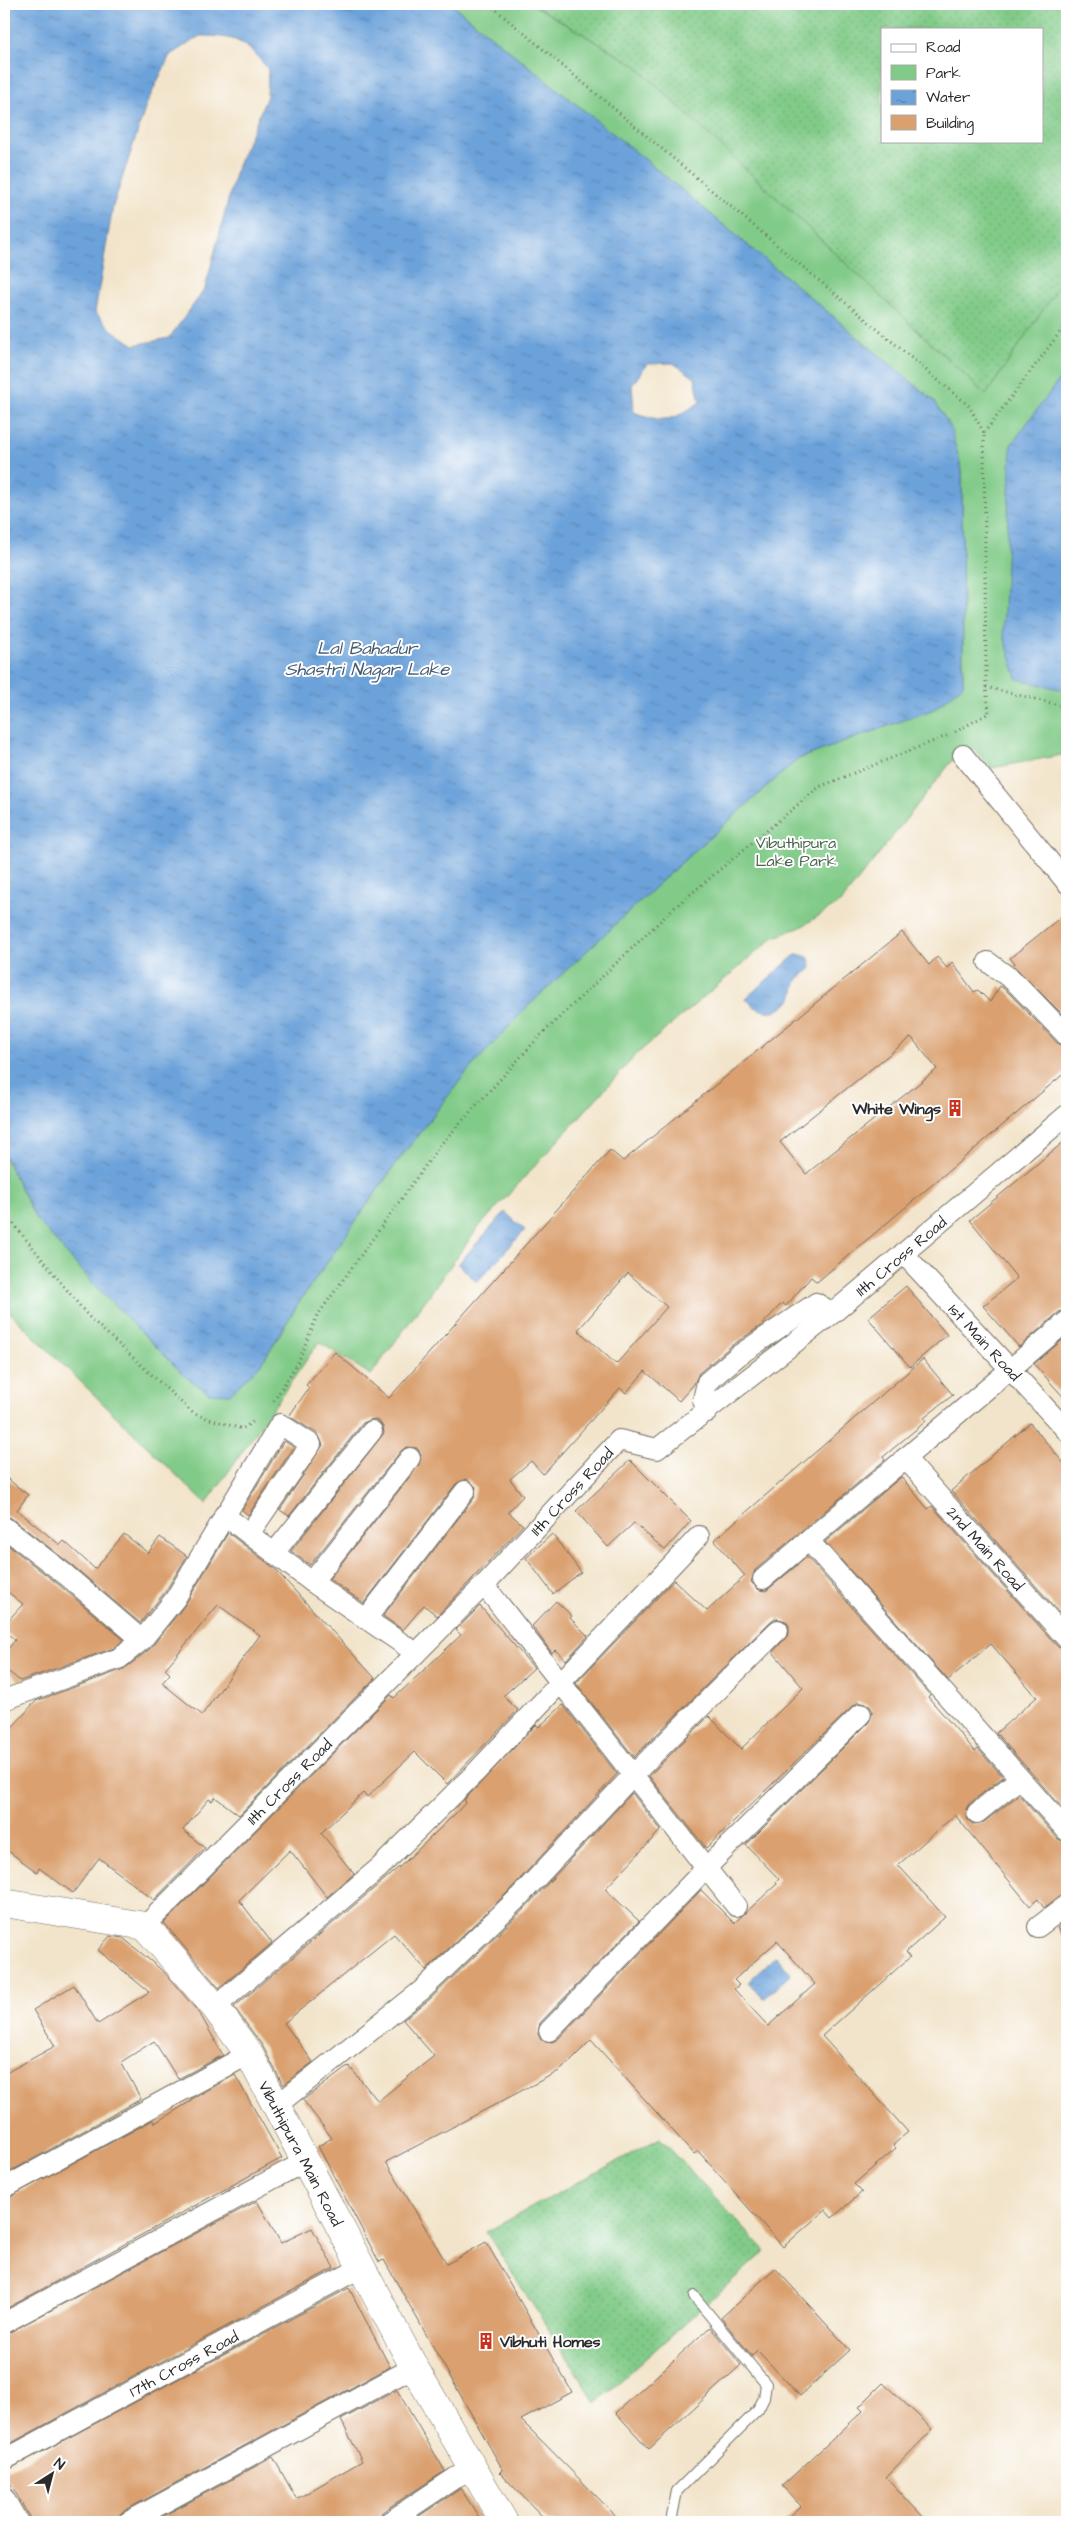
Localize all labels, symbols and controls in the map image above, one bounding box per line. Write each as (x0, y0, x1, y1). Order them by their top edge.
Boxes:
legend (881, 28, 1044, 142)
text: Road (926, 37, 961, 58)
text: Park (926, 63, 961, 84)
text: Water (926, 87, 970, 108)
text: Building (926, 113, 974, 135)
water label: Lal Bahadur Shastri Nagar Lake (285, 636, 450, 683)
park label: Vibuthipura Lake Park (755, 832, 837, 872)
place label: White Wings (851, 1098, 941, 1122)
building icon: White Wings (945, 1098, 965, 1118)
street label: 11th Cross Road (851, 1212, 952, 1302)
street label: 1st Main Road (943, 1299, 1026, 1386)
street label: 11th Cross Road (525, 1443, 619, 1541)
street label: 2nd Main Road (941, 1502, 1029, 1596)
street label: 11th Cross Road (242, 1734, 337, 1830)
street label: Vibuthipura Main Road (253, 2077, 348, 2230)
street label: 17th Cross Road (126, 2326, 243, 2402)
building icon: Vibhuti Homes (476, 2331, 496, 2351)
place label: Vibhuti Homes (499, 2331, 601, 2353)
north arrow (28, 2448, 78, 2498)
text: N (50, 2454, 69, 2475)

